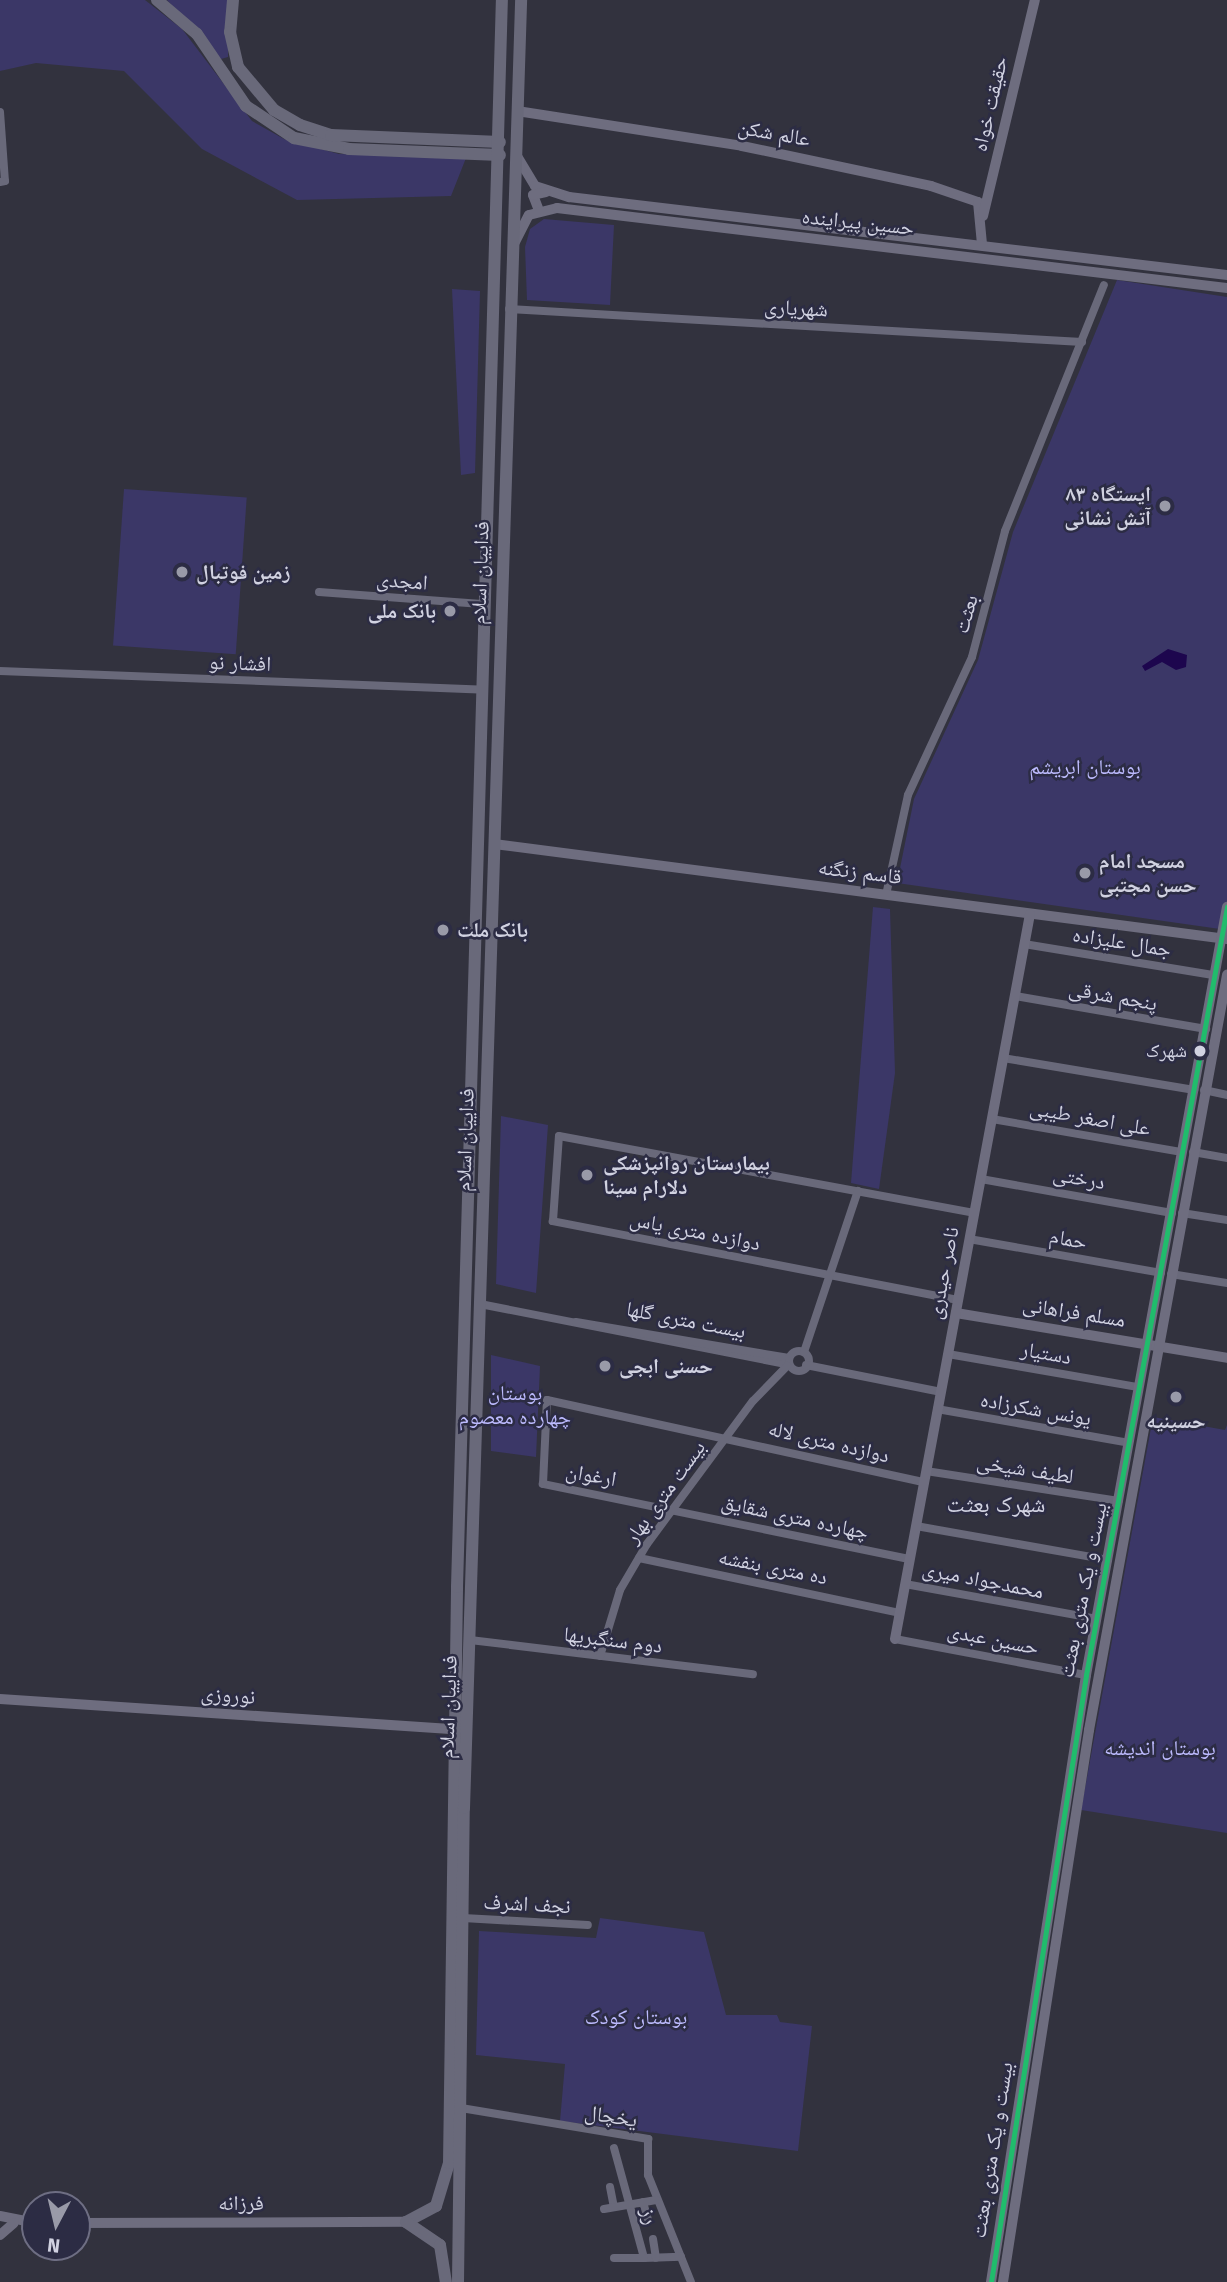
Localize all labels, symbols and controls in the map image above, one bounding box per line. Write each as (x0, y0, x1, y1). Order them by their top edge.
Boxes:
street label: حقیقت خواه (967, 54, 1013, 154)
street label: عالم شکن (736, 114, 812, 152)
street label: حسین پیراینده (801, 204, 915, 240)
street label: شهریاری (763, 294, 829, 322)
place label: ایستگاه ۸۳ آتش نشانی (1064, 481, 1151, 531)
marker: ایستگاه ۸۳ آتش نشانی (1157, 498, 1173, 514)
street label: فداییان اسلام (466, 521, 494, 625)
place label: زمین فوتبال (196, 559, 290, 585)
marker: زمین فوتبال (174, 564, 190, 580)
street label: امجدی (375, 567, 429, 595)
street label: بعثت (948, 592, 984, 636)
place label: بانک ملی (368, 598, 436, 624)
marker: بانک ملی (442, 603, 458, 619)
street label: افشار نو (208, 649, 272, 677)
park label: بوستان ابریشم (1029, 754, 1141, 780)
place label: مسجد امام حسن مجتبی (1099, 848, 1197, 898)
street label: قاسم زنگنه (817, 854, 903, 890)
marker: مسجد امام حسن مجتبی (1077, 865, 1093, 881)
place label: بانک ملت (457, 917, 528, 943)
marker: بانک ملت (435, 922, 451, 938)
street label: جمال علیزاده (1071, 922, 1173, 962)
street label: پنجم شرقی (1067, 976, 1159, 1016)
place label: شهرک (1146, 1040, 1187, 1062)
marker: شهرک (1193, 1044, 1207, 1058)
street label: فداییان اسلام (451, 1088, 479, 1192)
street label: علی اصغر طیبی (1028, 1095, 1152, 1141)
place label: بیمارستان روانپزشکی دلارام سینا (603, 1150, 770, 1200)
street label: درختی (1051, 1161, 1107, 1195)
marker: بیمارستان روانپزشکی دلارام سینا (577, 1165, 597, 1185)
street label: دوازده متری یاس (628, 1206, 762, 1256)
street label: حمام (1047, 1223, 1089, 1255)
street label: ناصر حیدری (922, 1225, 964, 1321)
street label: مسلم فراهانی (1021, 1291, 1127, 1333)
street label: بیست متری گلها (624, 1296, 748, 1344)
street label: دستیار (1019, 1336, 1073, 1370)
place label: حسنی ابجی (619, 1353, 713, 1379)
marker: حسنی ابجی (597, 1358, 613, 1374)
park label: بوستان چهارده معصوم (459, 1380, 571, 1430)
street label: یونس شکرزاده (979, 1387, 1093, 1431)
marker: حسینیه (1168, 1389, 1184, 1405)
place label: حسینیه (1146, 1408, 1206, 1434)
street label: دوازده متری لاله (766, 1416, 892, 1468)
street label: بیست متری بهار (619, 1436, 711, 1548)
street label: لطیف شیخی (975, 1449, 1075, 1489)
street label: ارغوان (564, 1458, 618, 1492)
street label: چهارده متری شقایق (719, 1489, 871, 1545)
district label: شهرک بعثت (947, 1490, 1045, 1518)
street label: بیست و یک متری بعثت (1054, 1500, 1112, 1680)
street label: ده متری بنفشه (716, 1544, 830, 1590)
street label: محمدجواد میری (920, 1556, 1046, 1604)
street label: حسین عبدی (945, 1618, 1041, 1660)
street label: دوم سنگبریها (562, 1621, 664, 1659)
street label: فداییان اسلام (434, 1655, 462, 1759)
street label: نوروزی (200, 1681, 256, 1709)
park label: بوستان اندیشه (1104, 1735, 1216, 1761)
street label: نجف اشرف (483, 1889, 571, 1919)
park label: بوستان کودک (585, 2004, 687, 2030)
street label: بیست و یک متری بعثت (966, 2060, 1018, 2240)
street label: یخچال (583, 2099, 639, 2133)
street label: فرزانه (218, 2190, 264, 2216)
north arrow (21, 2191, 91, 2261)
street label: رز (636, 2205, 664, 2227)
text: N (46, 2233, 61, 2258)

